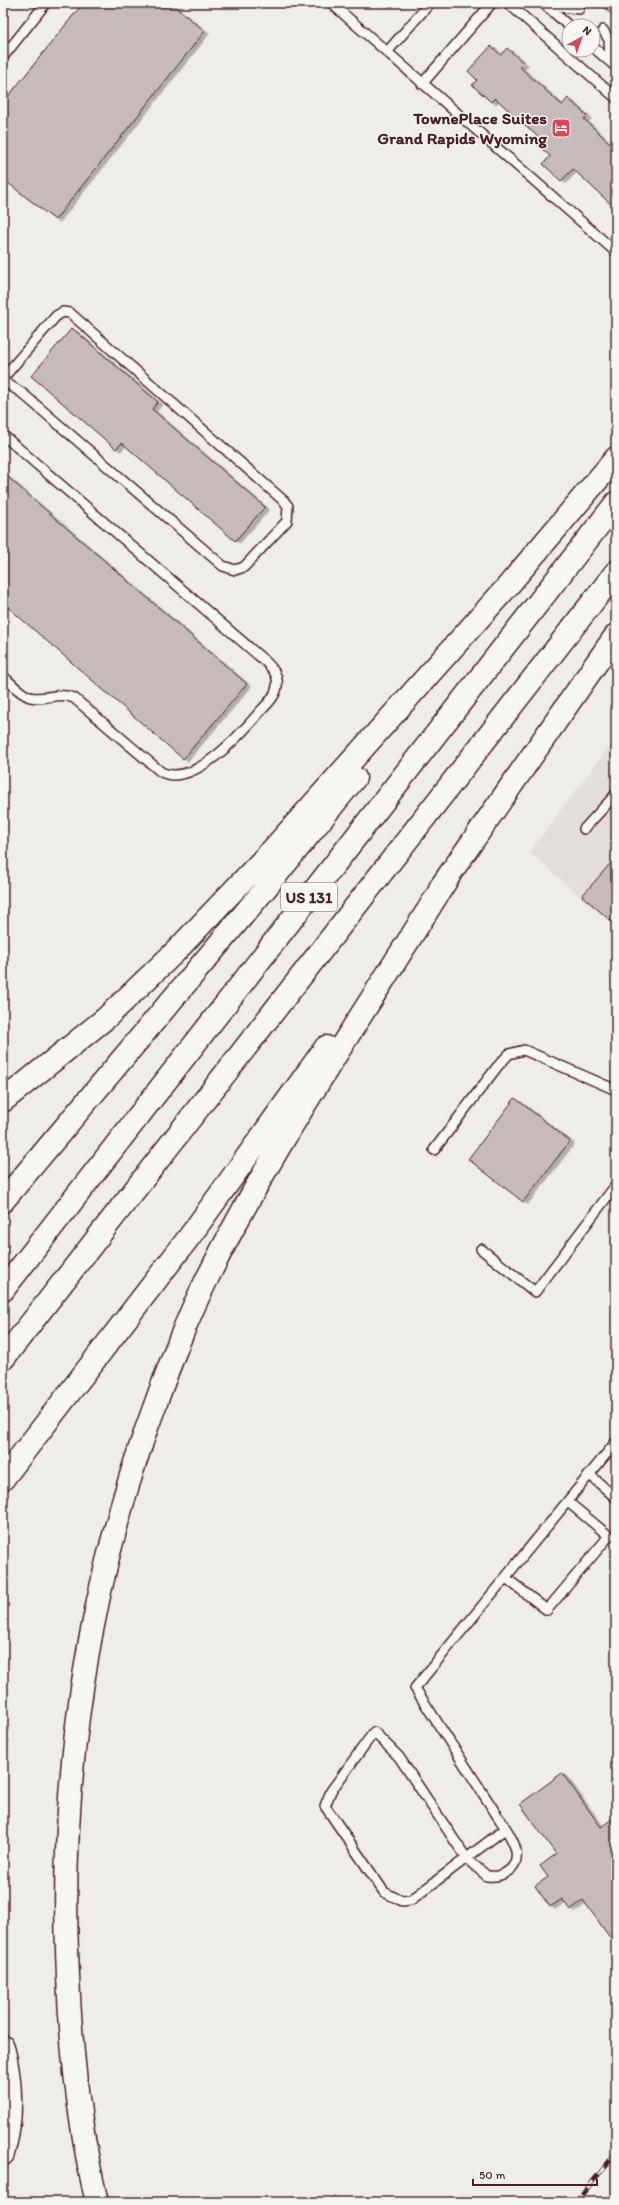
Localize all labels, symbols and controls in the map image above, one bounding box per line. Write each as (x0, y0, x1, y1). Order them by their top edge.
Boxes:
north arrow (561, 18, 601, 58)
text: N (580, 23, 594, 38)
place label: TownePlace Suites Grand Rapids Wyoming (377, 108, 547, 149)
hotel icon: TownePlace Suites Grand Rapids Wyoming (550, 117, 572, 139)
road number: US 131 (281, 883, 337, 911)
scale bar (473, 2161, 597, 2187)
text: 50 m (479, 2168, 505, 2182)

